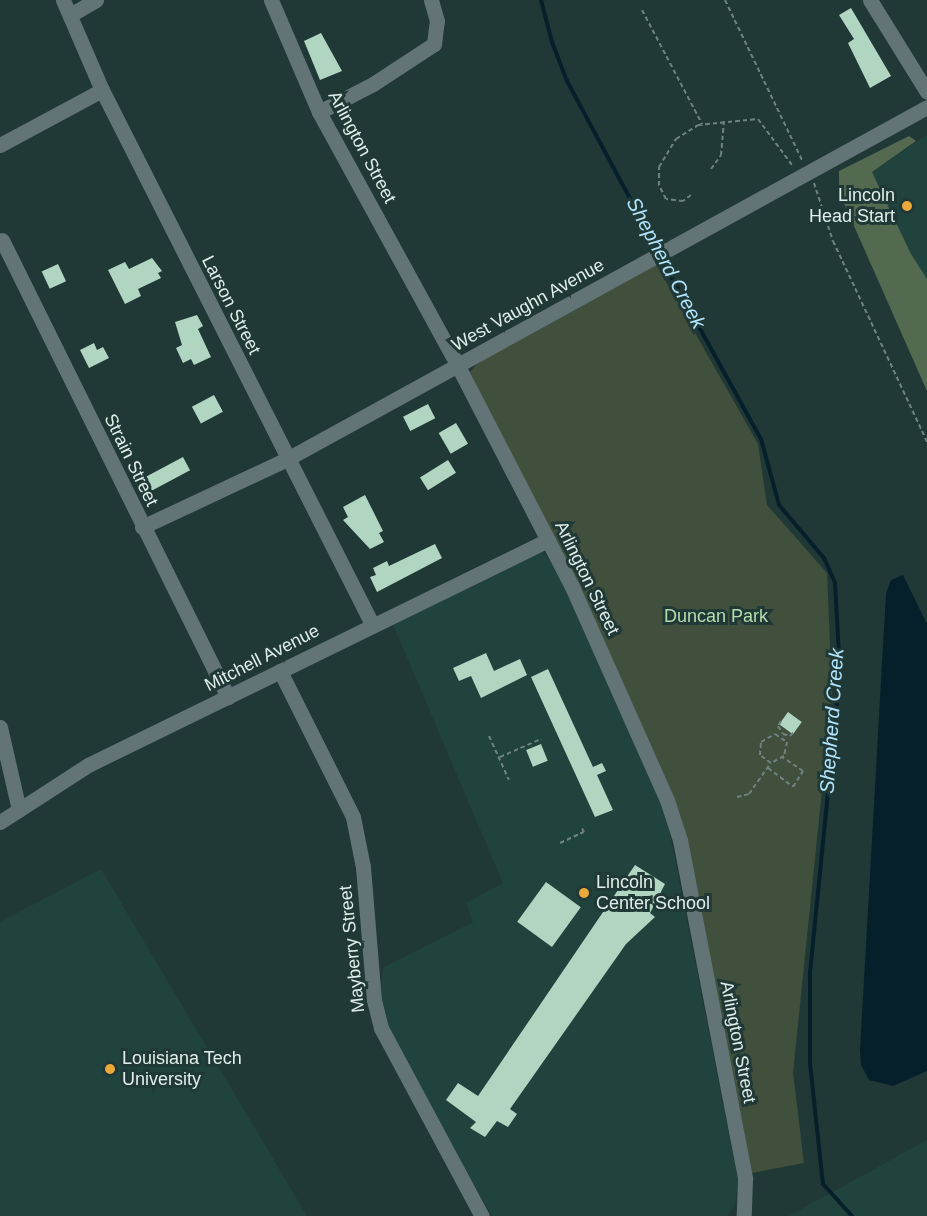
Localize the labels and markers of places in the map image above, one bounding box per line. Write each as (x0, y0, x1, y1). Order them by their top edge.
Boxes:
place label: Lincoln Head Start (809, 185, 895, 228)
marker: Lincoln Head Start (900, 199, 914, 213)
place label: Lincoln Center School (596, 872, 710, 914)
marker: Lincoln Center School (577, 886, 591, 900)
place label: Louisiana Tech University (122, 1048, 242, 1090)
marker: Louisiana Tech University (103, 1062, 117, 1076)

